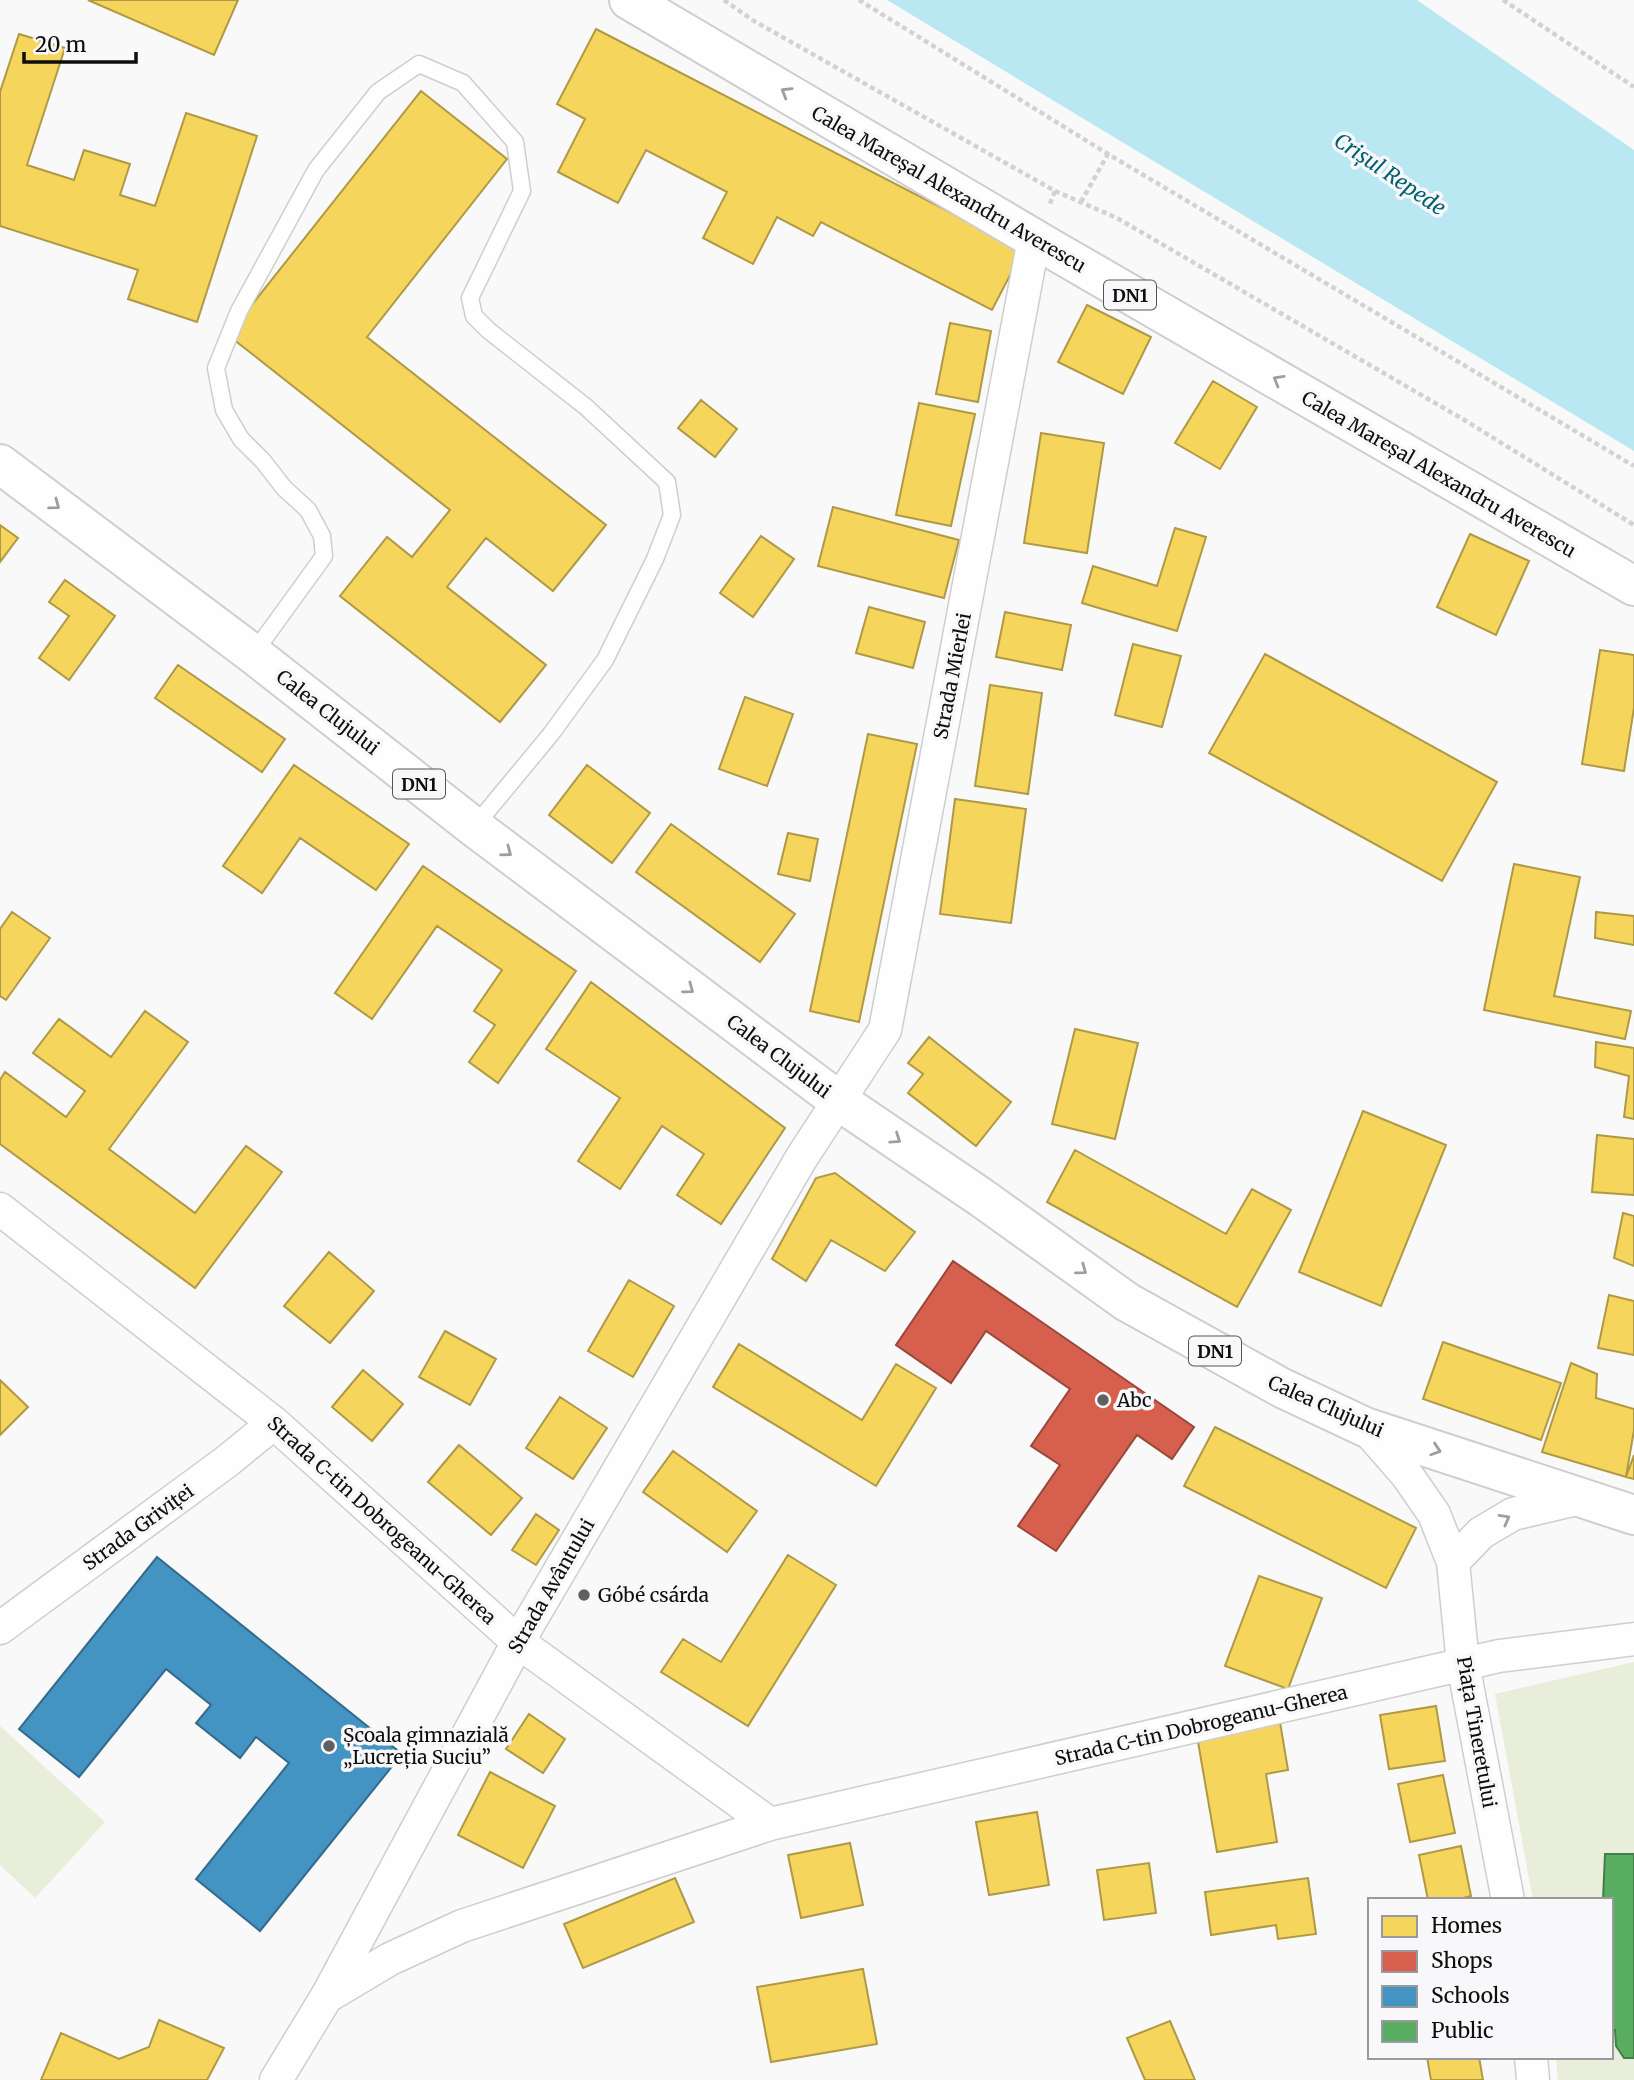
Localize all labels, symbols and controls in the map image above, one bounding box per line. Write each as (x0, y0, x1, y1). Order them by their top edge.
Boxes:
scale bar (24, 21, 136, 65)
text: 20 m (35, 31, 87, 58)
one-way arrow (780, 88, 793, 101)
street label: Calea Mareșal Alexandru Averescu (807, 100, 1090, 278)
water label: Crișul Repede (1329, 127, 1451, 221)
road number: DN1 (1104, 281, 1156, 310)
one-way arrow (1273, 375, 1285, 388)
street label: Calea Mareșal Alexandru Averescu (1297, 385, 1580, 563)
one-way arrow (47, 496, 59, 509)
street label: Strada Mierlei (928, 611, 976, 741)
street label: Calea Clujului (272, 664, 384, 760)
road number: DN1 (393, 770, 445, 798)
one-way arrow (499, 844, 512, 856)
one-way arrow (681, 980, 694, 993)
street label: Calea Clujului (722, 1009, 836, 1103)
one-way arrow (888, 1131, 901, 1144)
one-way arrow (1074, 1262, 1087, 1274)
road number: DN1 (1189, 1336, 1241, 1366)
street label: Calea Clujului (1264, 1370, 1388, 1442)
place label: Abc (1116, 1388, 1152, 1412)
marker: Abc (1095, 1392, 1111, 1408)
street label: Strada C-tin Dobrogeanu-Gherea (263, 1411, 501, 1629)
one-way arrow (1429, 1442, 1442, 1456)
street label: Strada Griviței (78, 1479, 199, 1576)
street label: Strada Avântului (503, 1514, 599, 1658)
one-way arrow (1498, 1514, 1510, 1527)
place label: Góbé csárda (598, 1583, 709, 1607)
marker: Góbé csárda (576, 1587, 592, 1603)
street label: Piața Tineretului (1451, 1654, 1502, 1810)
street label: Strada C-tin Dobrogeanu-Gherea (1052, 1680, 1350, 1770)
place label: Școala gimnazială „Lucreția Suciu” (343, 1723, 509, 1770)
marker: Școala gimnazială „Lucreția Suciu” (321, 1738, 337, 1754)
legend (1368, 1898, 1613, 2059)
text: Homes (1431, 1912, 1502, 1939)
text: Shops (1431, 1947, 1493, 1974)
text: Schools (1431, 1982, 1510, 2009)
text: Public (1431, 2017, 1494, 2044)

